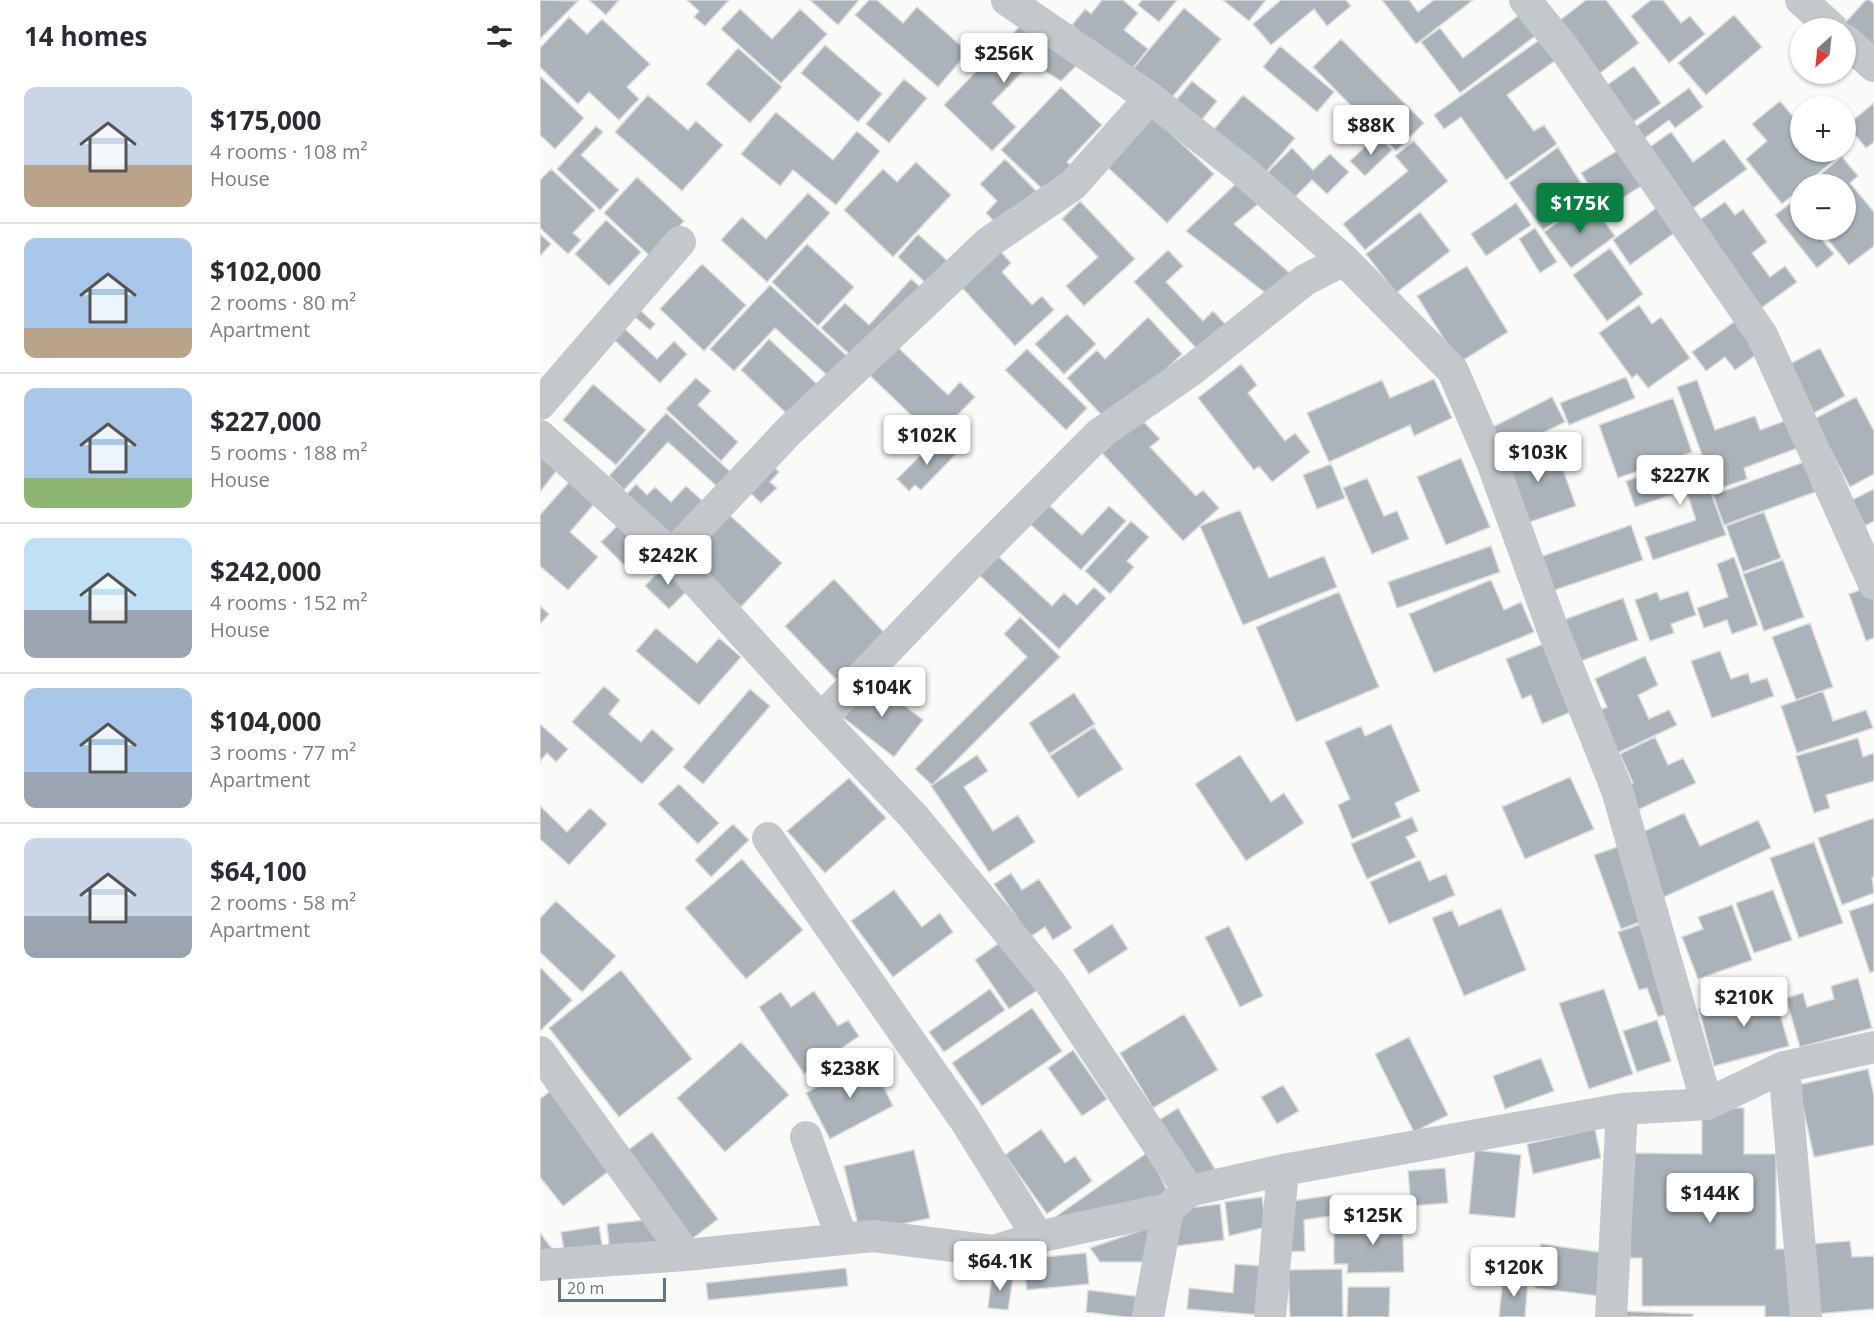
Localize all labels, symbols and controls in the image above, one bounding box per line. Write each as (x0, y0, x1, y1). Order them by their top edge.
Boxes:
text: 14 homes (24, 18, 148, 54)
north arrow (1790, 18, 1856, 84)
map controls (1790, 18, 1856, 240)
icon: filters (483, 20, 516, 53)
pin: $256K (962, 33, 1046, 84)
text: $256K (974, 39, 1034, 66)
button: + (1790, 96, 1856, 162)
text: $175,000 (210, 102, 321, 138)
pin: $88K (1335, 105, 1407, 156)
icon: home (72, 111, 144, 183)
text: $88K (1347, 111, 1395, 138)
text: 4 rooms · 108 m² (210, 138, 368, 165)
text: House (210, 165, 270, 192)
button: − (1790, 174, 1856, 240)
pin: $175K (1538, 183, 1622, 234)
text: $175K (1550, 189, 1610, 216)
text: $102,000 (210, 253, 321, 289)
icon: home (72, 262, 144, 334)
text: 2 rooms · 80 m² (210, 289, 356, 316)
text: Apartment (210, 316, 310, 343)
text: $227,000 (210, 403, 321, 439)
icon: home (72, 412, 144, 484)
pin: $102K (885, 415, 969, 466)
text: $102K (897, 421, 957, 448)
pin: $103K (1496, 432, 1580, 483)
text: $103K (1508, 438, 1568, 465)
text: 5 rooms · 188 m² (210, 439, 368, 466)
pin: $227K (1638, 455, 1722, 506)
text: $227K (1650, 461, 1710, 488)
text: House (210, 466, 270, 493)
pin: $242K (626, 535, 710, 586)
text: $242K (638, 541, 698, 568)
text: $242,000 (210, 553, 321, 589)
icon: home (72, 562, 144, 634)
text: 4 rooms · 152 m² (210, 589, 368, 616)
text: House (210, 616, 270, 643)
pin: $104K (840, 667, 924, 718)
text: $104K (852, 673, 912, 700)
text: $104,000 (210, 703, 321, 739)
icon: home (72, 712, 144, 784)
text: 3 rooms · 77 m² (210, 739, 356, 766)
text: Apartment (210, 766, 310, 793)
text: $64,100 (210, 853, 307, 889)
icon: home (72, 862, 144, 934)
text: 2 rooms · 58 m² (210, 889, 356, 916)
text: Apartment (210, 916, 310, 943)
pin: $210K (1702, 977, 1786, 1028)
text: $210K (1714, 983, 1774, 1010)
pin: $238K (808, 1048, 892, 1099)
text: $238K (820, 1054, 880, 1081)
pin: $144K (1668, 1173, 1752, 1224)
text: $144K (1680, 1179, 1740, 1206)
pin: $125K (1331, 1195, 1415, 1246)
text: $125K (1343, 1201, 1403, 1228)
pin: $64.1K (951, 1241, 1049, 1292)
text: $64.1K (968, 1247, 1032, 1274)
pin: $120K (1472, 1247, 1556, 1298)
text: $120K (1484, 1253, 1544, 1280)
scale bar (558, 1275, 666, 1302)
text: 20 m (567, 1277, 604, 1299)

